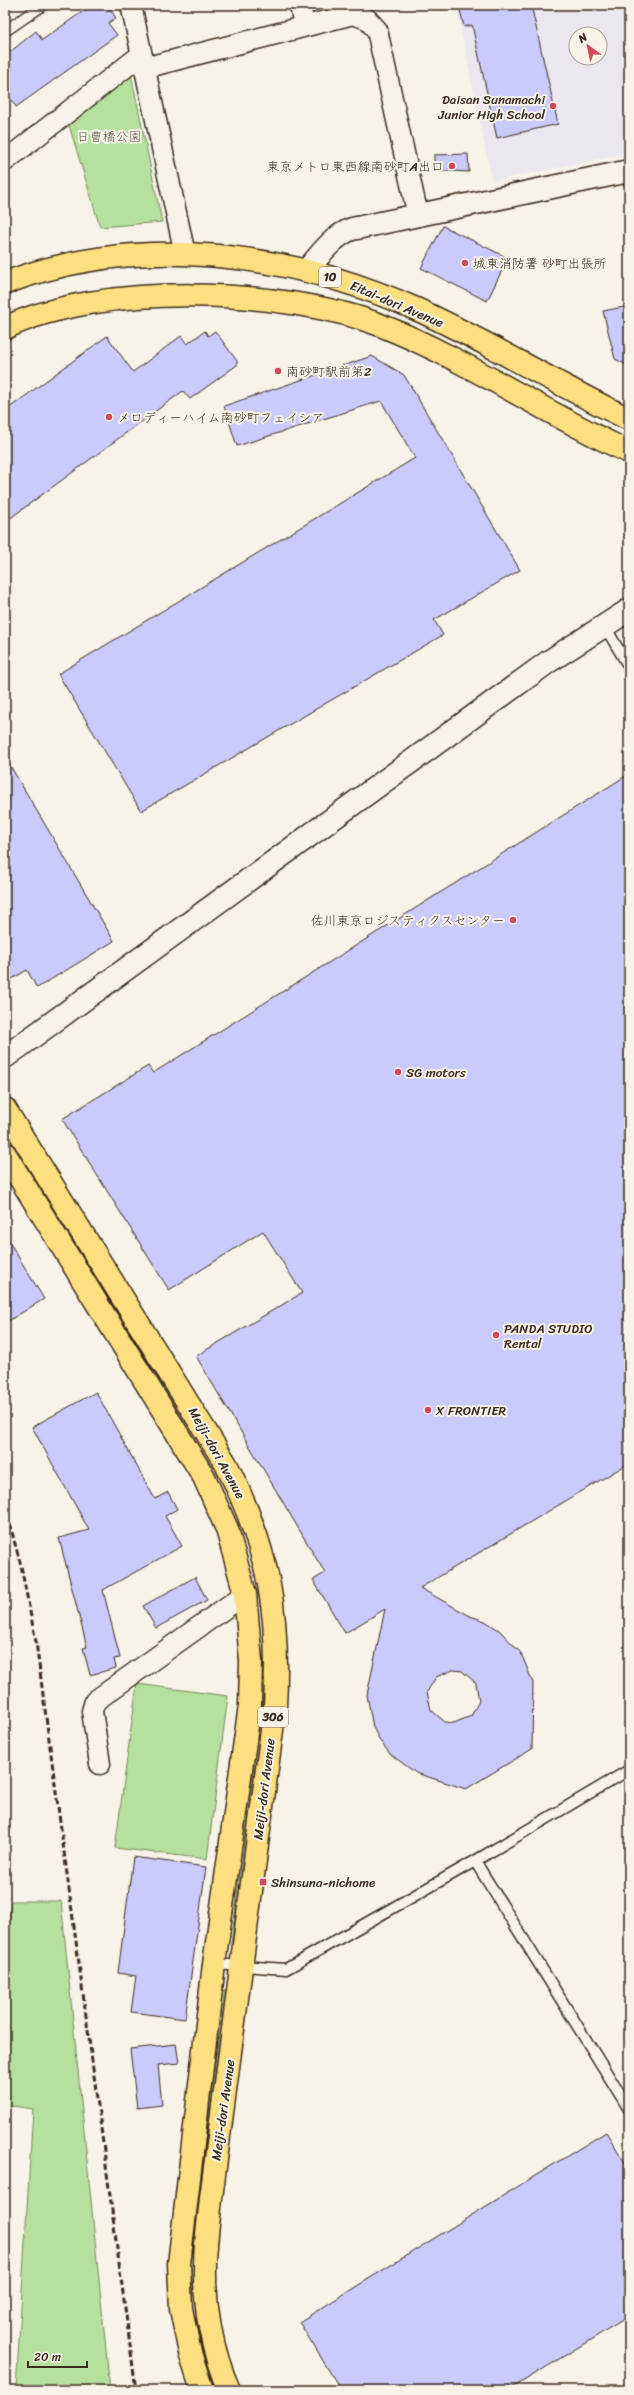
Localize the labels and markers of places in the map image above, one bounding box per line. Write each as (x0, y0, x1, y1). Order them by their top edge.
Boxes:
place label: Daisan Sunamachi Junior High School (437, 88, 545, 126)
marker: Daisan Sunamachi Junior High School (548, 101, 558, 111)
place label: 東京メトロ東西線南砂町A出口 (266, 155, 444, 178)
marker: 東京メトロ東西線南砂町A出口 (447, 161, 457, 171)
place label: 城東消防署 砂町出張所 (473, 252, 606, 275)
marker: 城東消防署 砂町出張所 (460, 258, 470, 268)
place label: 南砂町駅前第2 (286, 360, 372, 383)
marker: 南砂町駅前第2 (273, 366, 283, 376)
place label: メロディーハイム南砂町フェイシア (117, 406, 324, 429)
marker: メロディーハイム南砂町フェイシア (104, 412, 114, 422)
place label: 佐川東京ロジスティクスセンター (311, 909, 505, 932)
marker: 佐川東京ロジスティクスセンター (508, 915, 518, 925)
place label: SG motors (406, 1061, 467, 1084)
marker: SG motors (393, 1067, 403, 1077)
place label: PANDA STUDIO Rental (504, 1317, 593, 1355)
marker: PANDA STUDIO Rental (491, 1330, 501, 1340)
place label: X FRONTIER (435, 1399, 506, 1422)
marker: X FRONTIER (423, 1405, 433, 1415)
place label: Shinsuna-nichome (271, 1871, 375, 1894)
marker: Shinsuna-nichome (258, 1877, 268, 1887)

